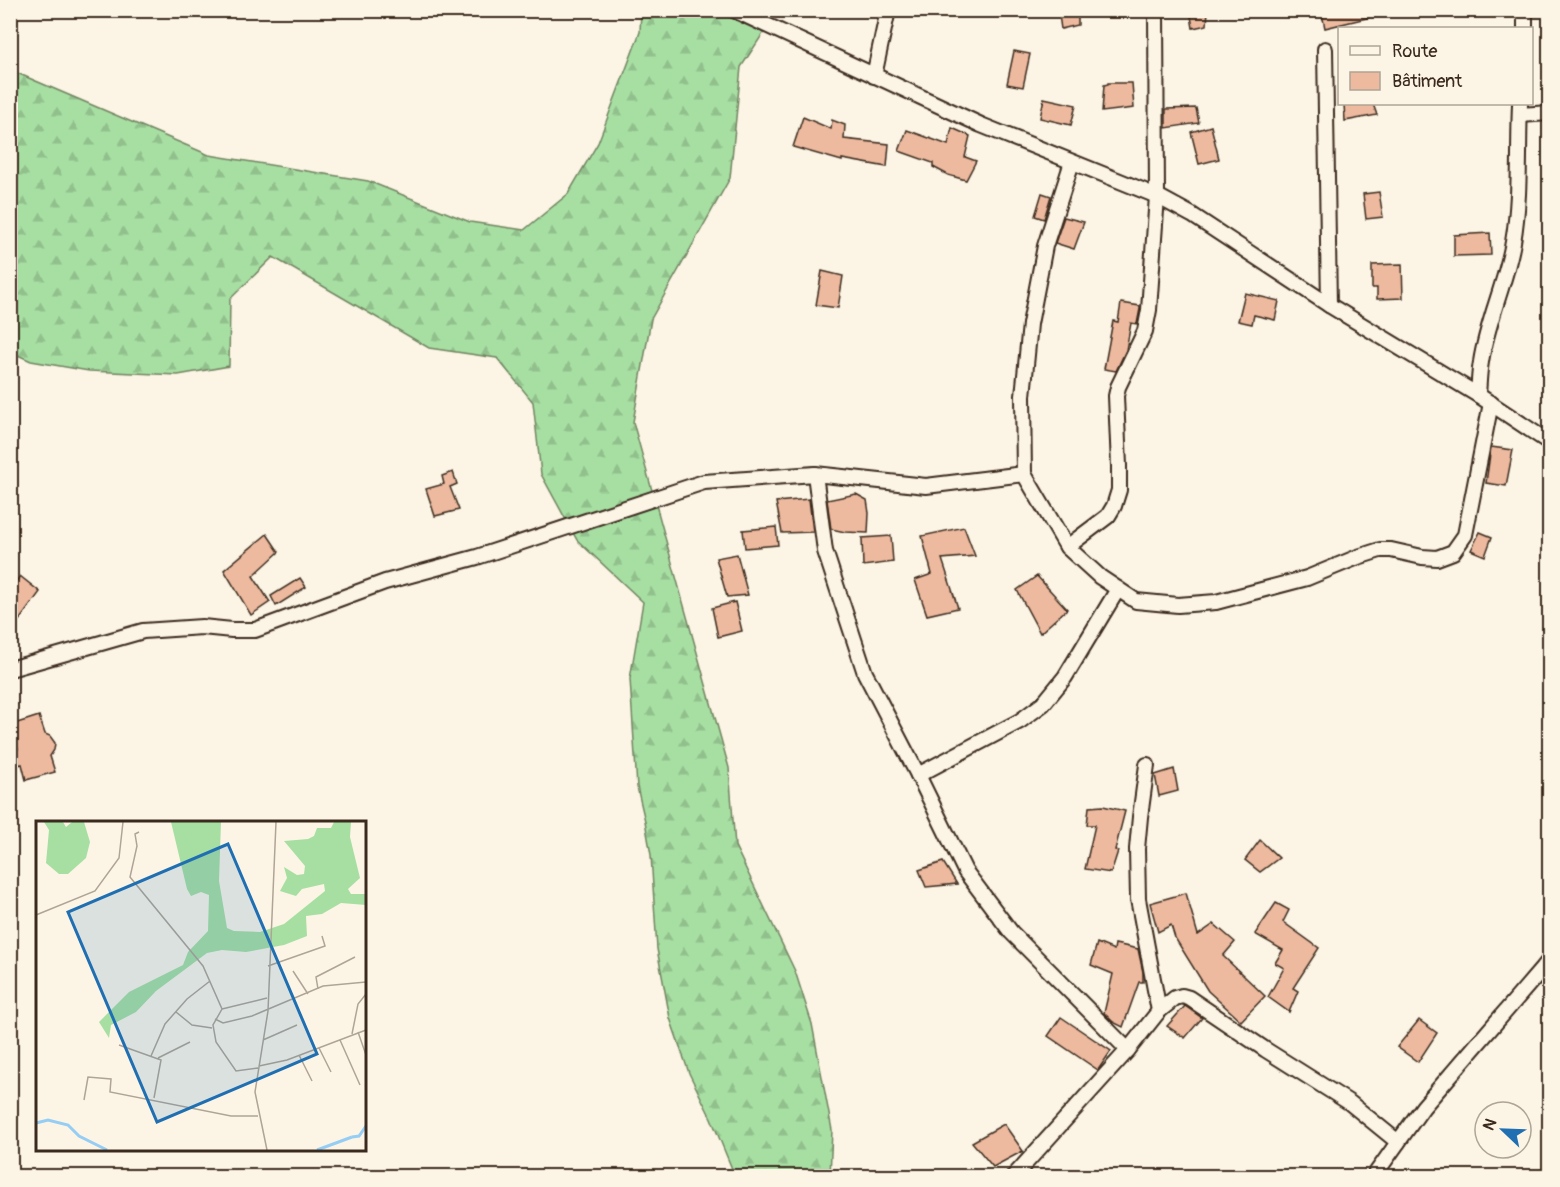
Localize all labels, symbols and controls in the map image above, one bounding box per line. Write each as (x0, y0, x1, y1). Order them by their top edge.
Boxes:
legend (1338, 27, 1533, 105)
text: Route (1392, 40, 1437, 63)
text: Bâtiment (1392, 70, 1463, 93)
inset map (36, 821, 366, 1151)
north arrow (1473, 1100, 1533, 1160)
text: N (1479, 1115, 1502, 1133)

